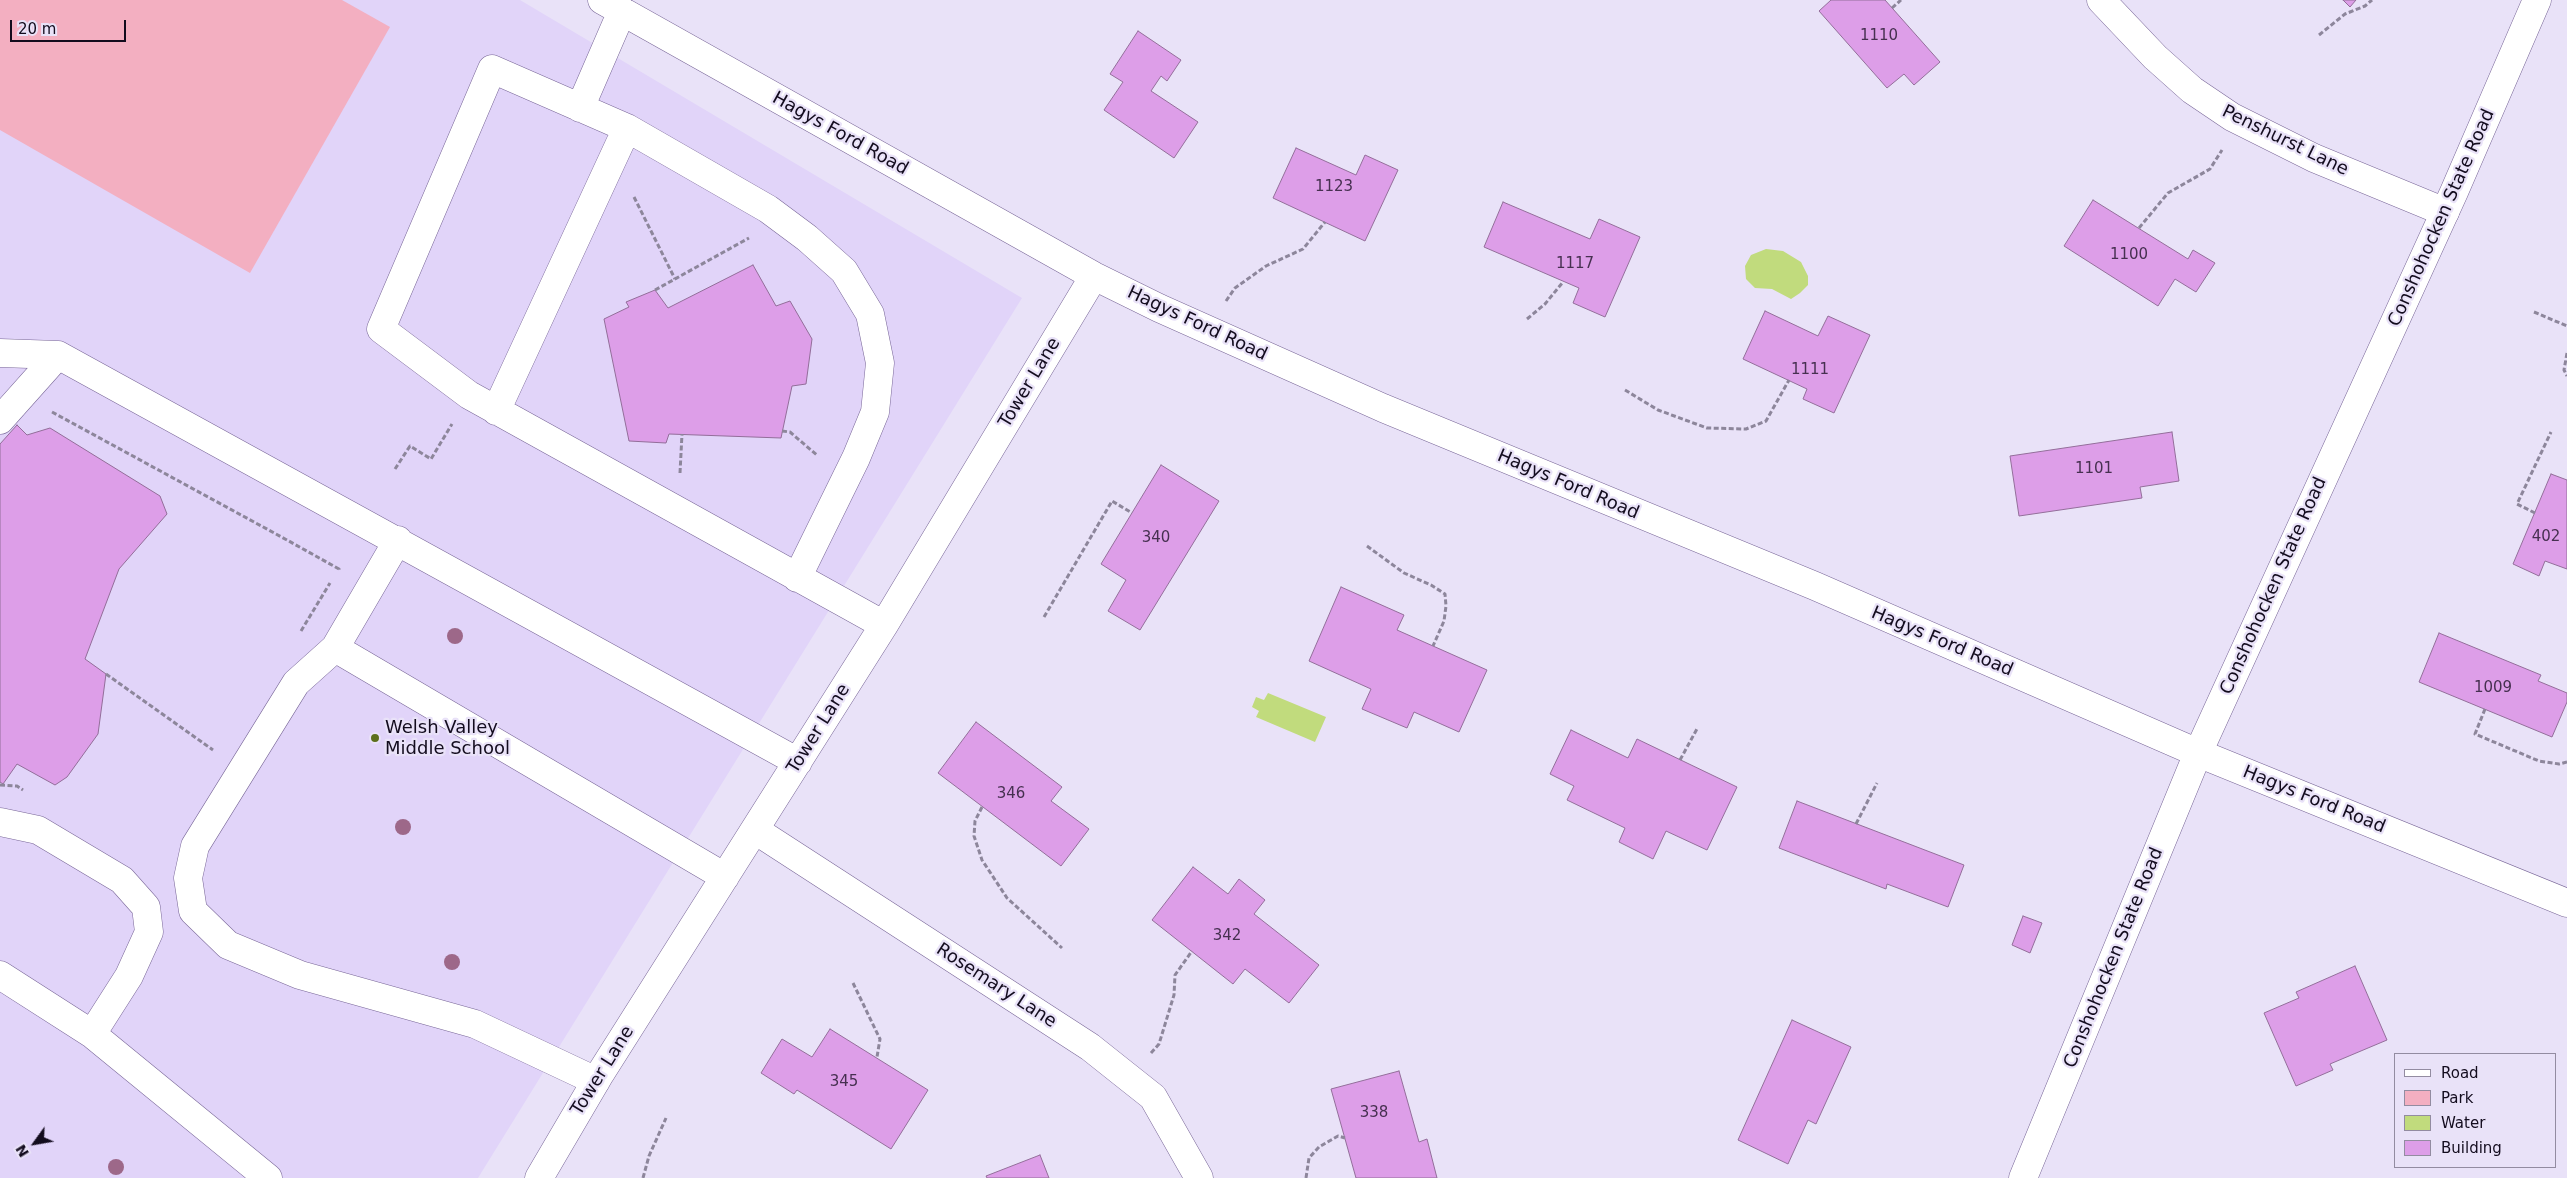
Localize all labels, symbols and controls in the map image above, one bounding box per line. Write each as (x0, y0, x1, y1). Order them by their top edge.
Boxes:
scale bar (12, 10, 129, 42)
text: 20 m (18, 20, 56, 38)
house number: 1110 (1860, 27, 1898, 45)
street label: Hagys Ford Road (768, 88, 912, 180)
street label: Penshurst Lane (2218, 101, 2352, 181)
street label: Conshohocken State Road (2384, 106, 2500, 330)
house number: 1123 (1315, 178, 1353, 196)
house number: 1100 (2110, 246, 2148, 264)
house number: 1117 (1556, 255, 1594, 273)
street label: Hagys Ford Road (1124, 282, 1270, 366)
street label: Tower Lane (995, 334, 1065, 432)
house number: 1111 (1791, 361, 1829, 379)
street label: Hagys Ford Road (1494, 445, 1642, 525)
house number: 1101 (2075, 460, 2113, 478)
street label: Conshohocken State Road (2216, 474, 2332, 698)
house number: 402 (2532, 528, 2560, 546)
house number: 340 (1142, 529, 1170, 547)
street label: Hagys Ford Road (1868, 602, 2016, 682)
house number: 1009 (2474, 679, 2512, 697)
street label: Tower Lane (783, 680, 855, 778)
place label: Welsh Valley Middle School (385, 717, 510, 760)
marker: Welsh Valley Middle School (369, 732, 381, 744)
street label: Hagys Ford Road (2240, 762, 2388, 838)
house number: 346 (997, 785, 1025, 803)
street label: Conshohocken State Road (2060, 845, 2168, 1071)
house number: 342 (1213, 927, 1241, 945)
street label: Rosemary Lane (932, 939, 1060, 1033)
street label: Tower Lane (567, 1022, 639, 1120)
legend (2394, 1053, 2557, 1168)
text: Road (2441, 1064, 2479, 1082)
house number: 345 (830, 1073, 858, 1091)
text: Park (2441, 1089, 2473, 1107)
house number: 338 (1360, 1104, 1388, 1122)
text: Water (2441, 1114, 2485, 1132)
north arrow (10, 1118, 60, 1168)
text: Building (2441, 1139, 2502, 1157)
text: N (12, 1142, 32, 1160)

